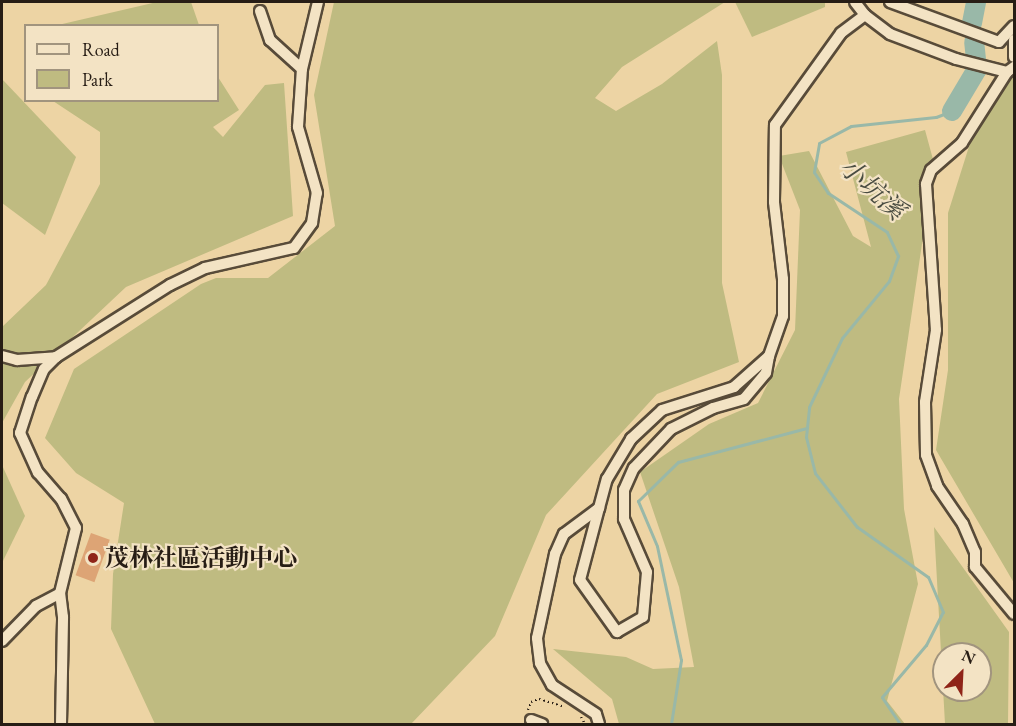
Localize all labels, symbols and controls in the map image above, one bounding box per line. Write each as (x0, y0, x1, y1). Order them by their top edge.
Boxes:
legend (24, 24, 219, 102)
text: Road (82, 38, 120, 61)
text: Park (82, 68, 113, 91)
water label: 小坑溪 (833, 151, 911, 227)
place label: 茂林社區活動中心 (105, 544, 297, 572)
marker: 茂林社區活動中心 (86, 551, 100, 565)
north arrow (932, 642, 992, 702)
text: N (959, 645, 979, 669)

